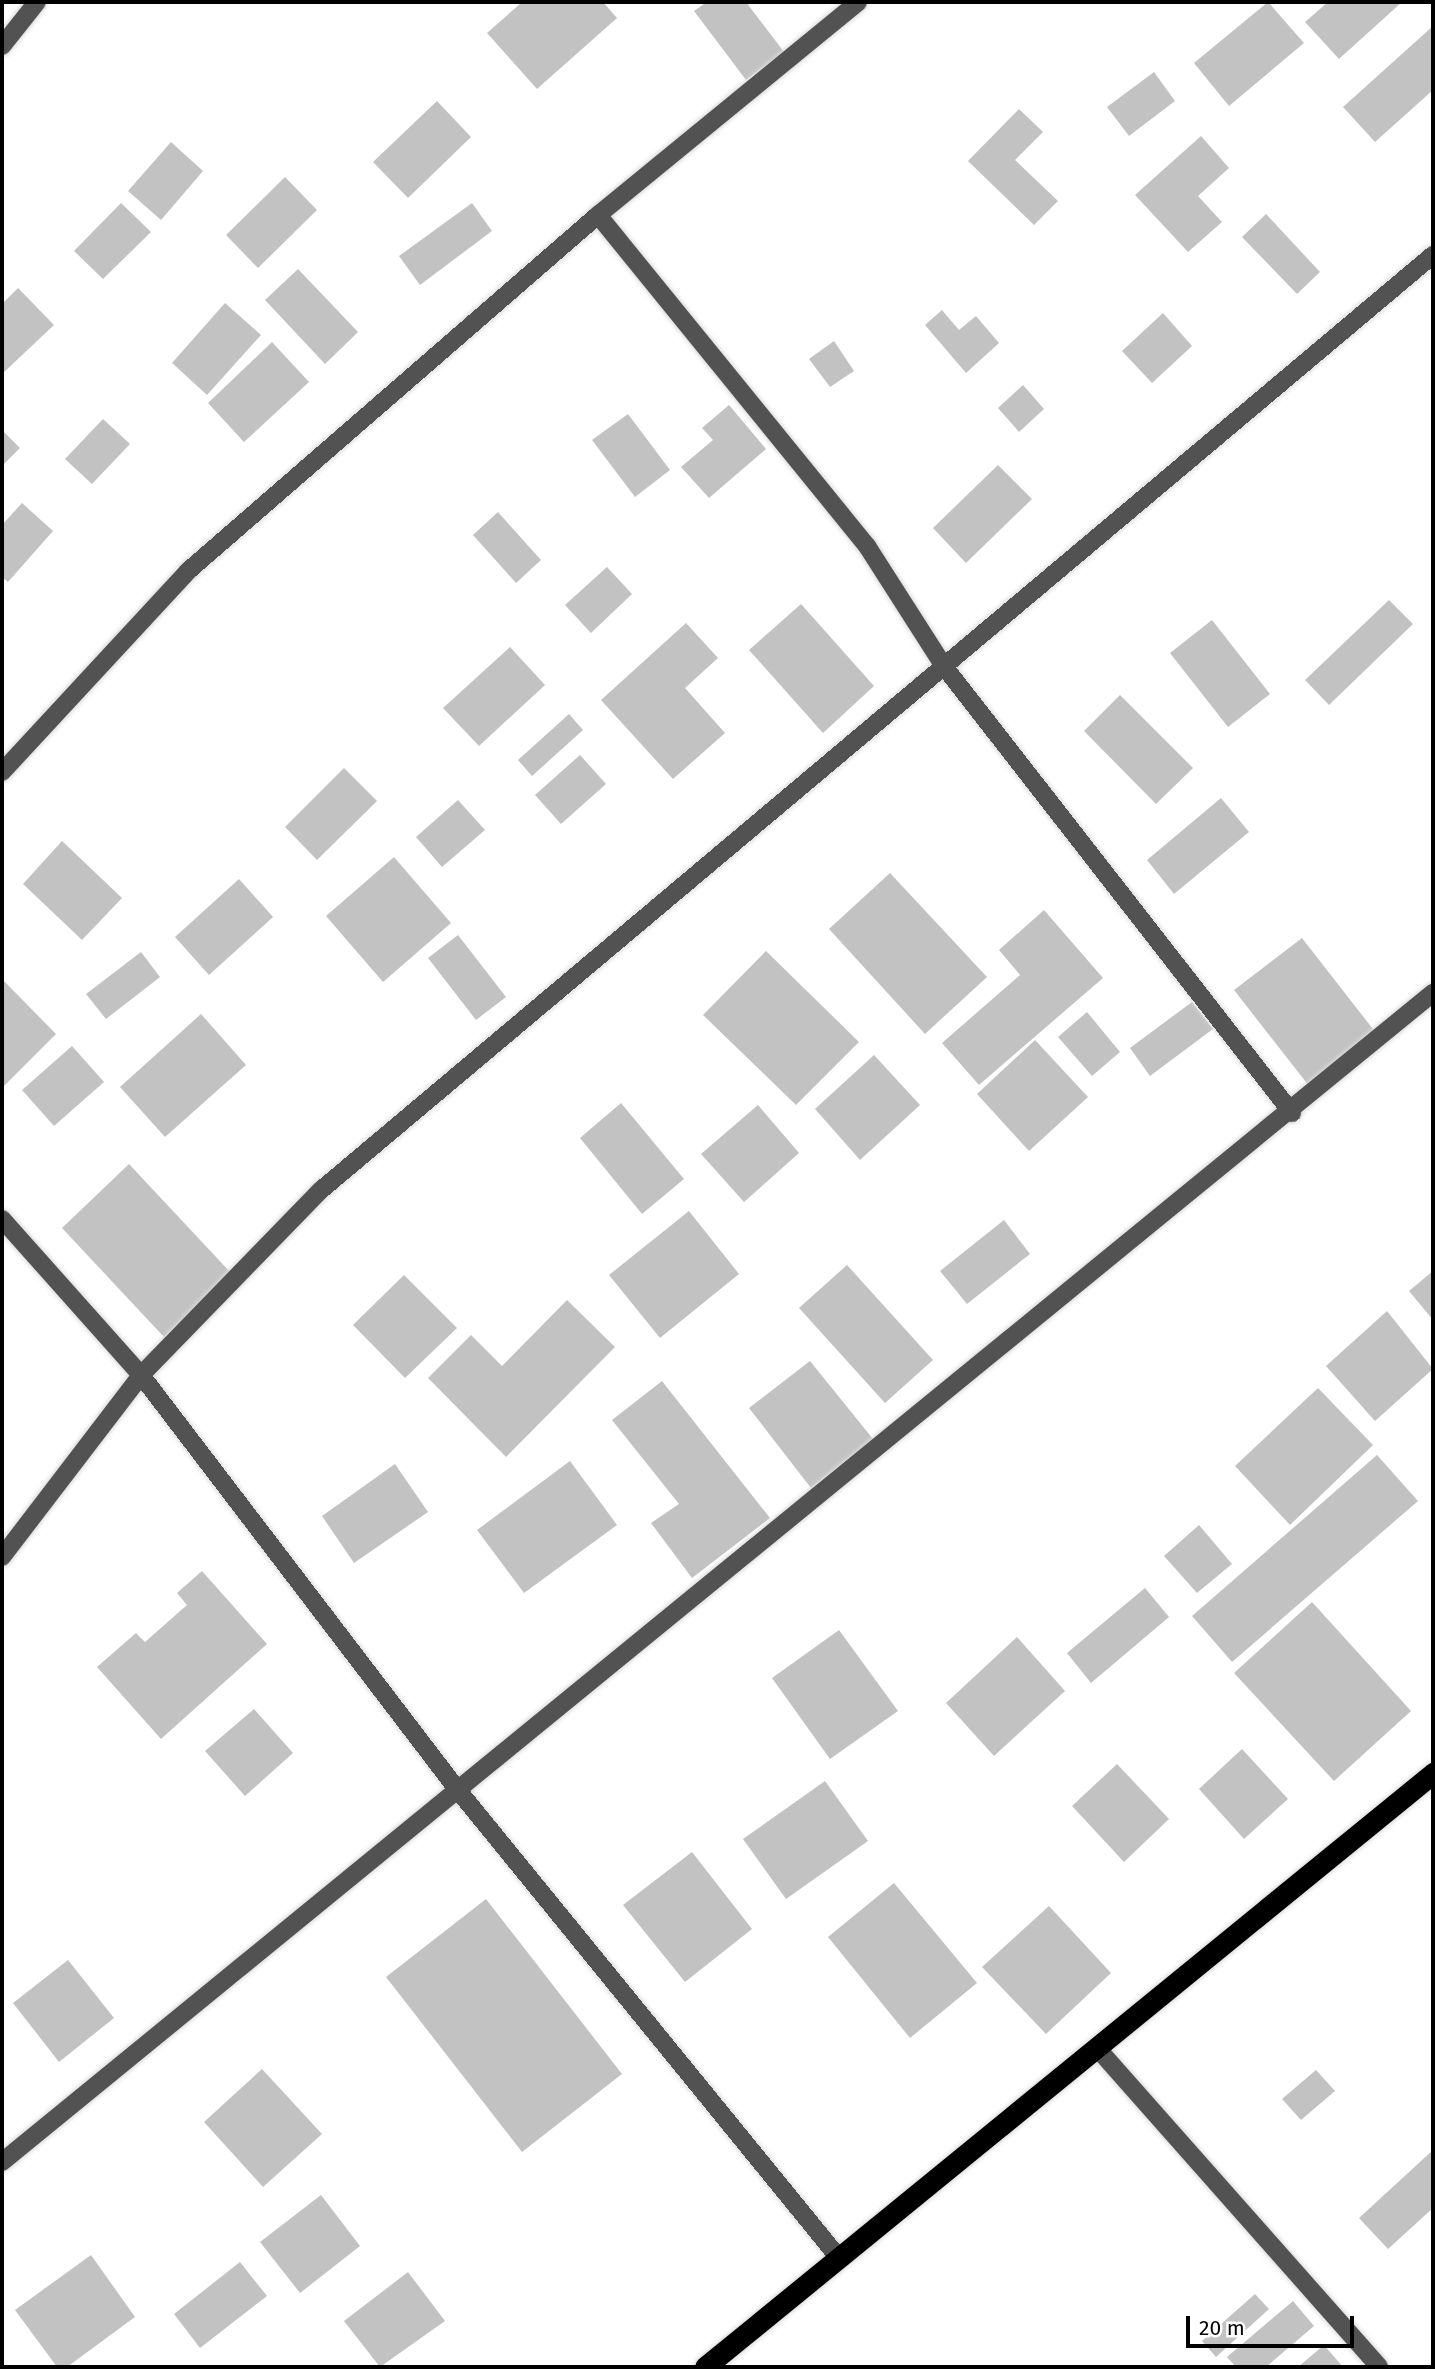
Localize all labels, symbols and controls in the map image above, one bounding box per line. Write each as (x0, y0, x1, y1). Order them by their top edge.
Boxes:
scale bar (1190, 2302, 1358, 2346)
text: 20 m (1199, 2315, 1245, 2341)

